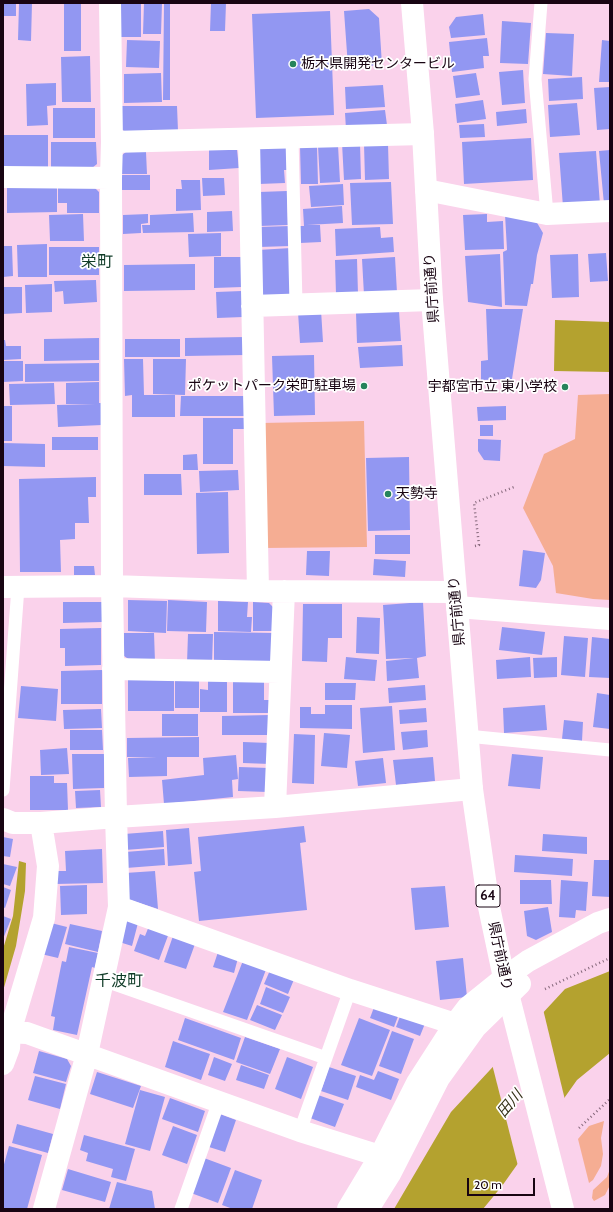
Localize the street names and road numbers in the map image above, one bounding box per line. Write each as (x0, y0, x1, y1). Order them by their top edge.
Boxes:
street label: 県庁前通り (421, 252, 443, 324)
street label: 県庁前通り (446, 575, 468, 647)
road number: 64 (476, 885, 500, 907)
street label: 県庁前通り (485, 920, 515, 992)

